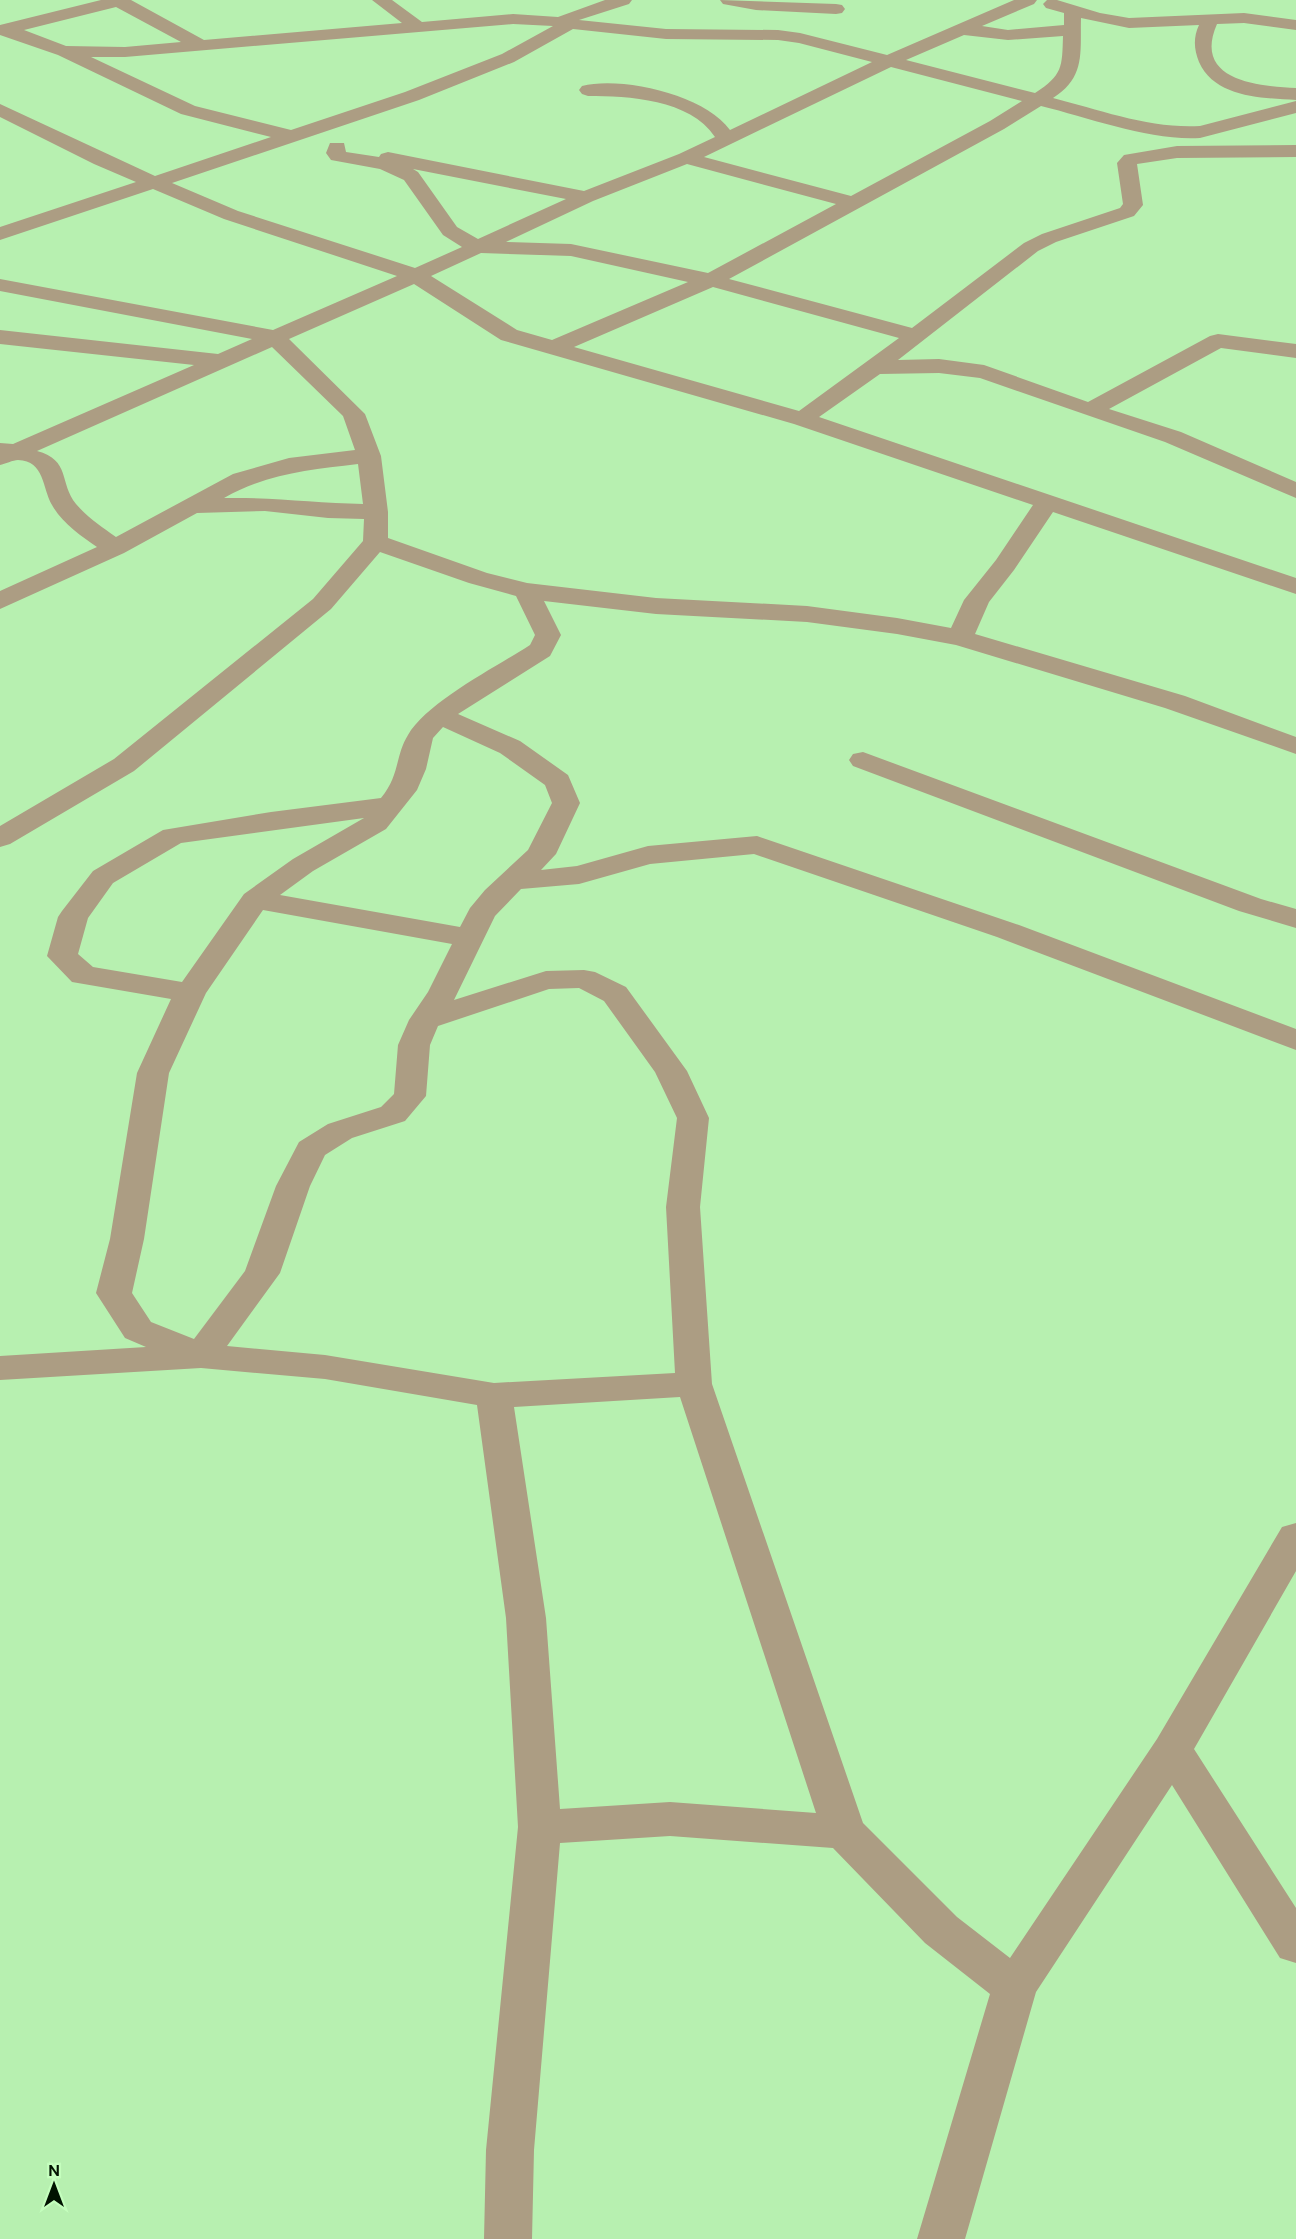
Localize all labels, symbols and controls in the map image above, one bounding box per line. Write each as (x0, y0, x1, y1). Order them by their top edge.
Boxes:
north arrow (24, 2155, 84, 2215)
text: N (48, 2160, 60, 2181)

